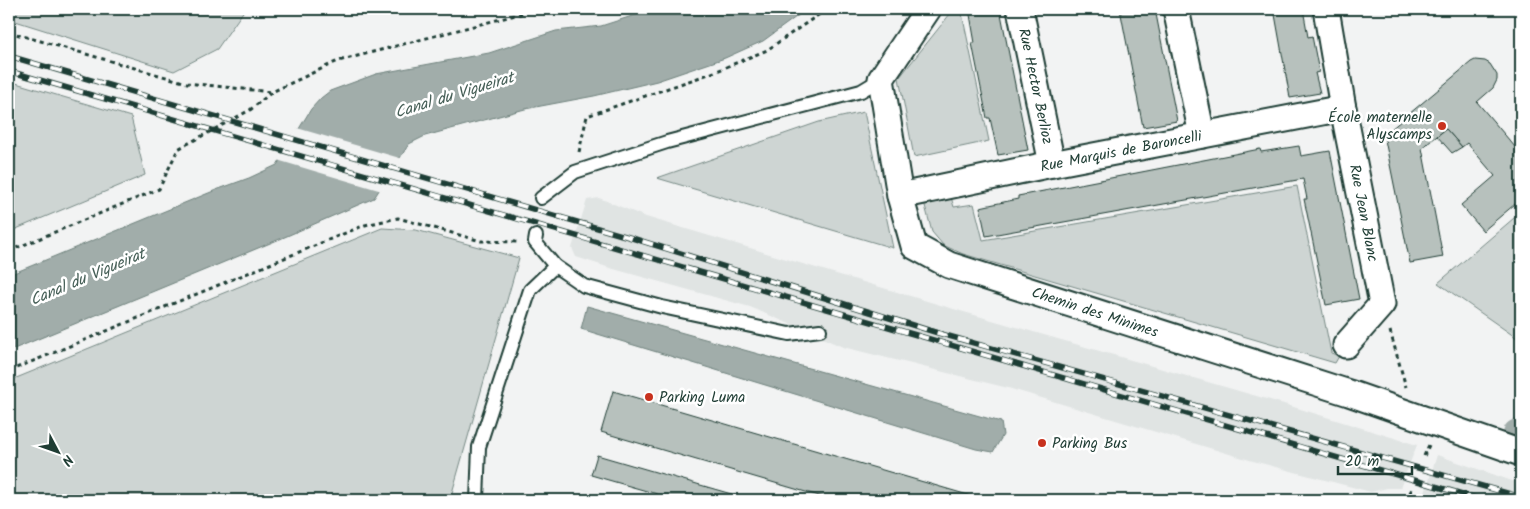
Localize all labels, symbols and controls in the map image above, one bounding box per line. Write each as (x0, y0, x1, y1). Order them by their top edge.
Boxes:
street label: Rue Hector Berlioz (1011, 26, 1059, 147)
water label: Canal du Vigueirat (392, 65, 520, 125)
place label: École maternelle Alyscamps (1328, 106, 1433, 147)
marker: École maternelle Alyscamps (1436, 120, 1448, 132)
street label: Rue Marquis de Baroncelli (1038, 124, 1205, 179)
street label: Rue Jean Blanc (1342, 163, 1384, 264)
water label: Canal du Vigueirat (26, 241, 152, 313)
street label: Chemin des Minimes (1028, 281, 1162, 345)
place label: Parking Luma (659, 386, 745, 410)
marker: Parking Luma (643, 391, 655, 403)
north arrow (32, 426, 82, 476)
place label: Parking Bus (1052, 432, 1128, 456)
marker: Parking Bus (1036, 437, 1048, 449)
scale bar (1338, 444, 1411, 476)
text: N (56, 449, 78, 471)
text: 20 m (1345, 450, 1379, 474)

